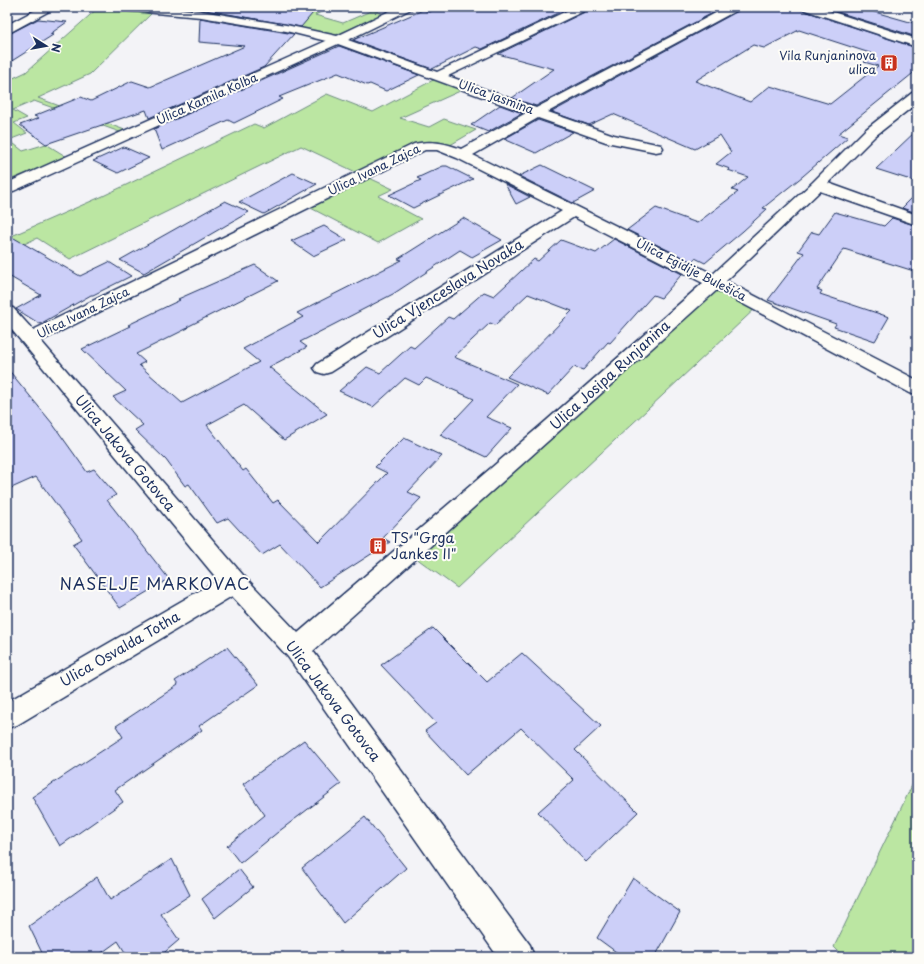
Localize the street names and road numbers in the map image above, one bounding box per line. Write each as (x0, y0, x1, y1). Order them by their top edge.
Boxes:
street label: Ulica Kamila Kolba (153, 67, 261, 129)
street label: Ulica jasmina (456, 74, 537, 118)
street label: Ulica Ivana Zajca (324, 139, 423, 199)
street label: Ulica Vjenceslava Novaka (368, 233, 527, 344)
street label: Ulica Egidije Bulešića (633, 233, 750, 305)
street label: Ulica Ivana Zajca (33, 282, 132, 342)
street label: Ulica Josipa Runjanina (545, 315, 675, 434)
street label: Ulica Jakova Gotovca (70, 390, 181, 516)
street label: Ulica Osvalda Totha (56, 605, 184, 692)
street label: Ulica Jakova Gotovca (281, 636, 386, 766)

